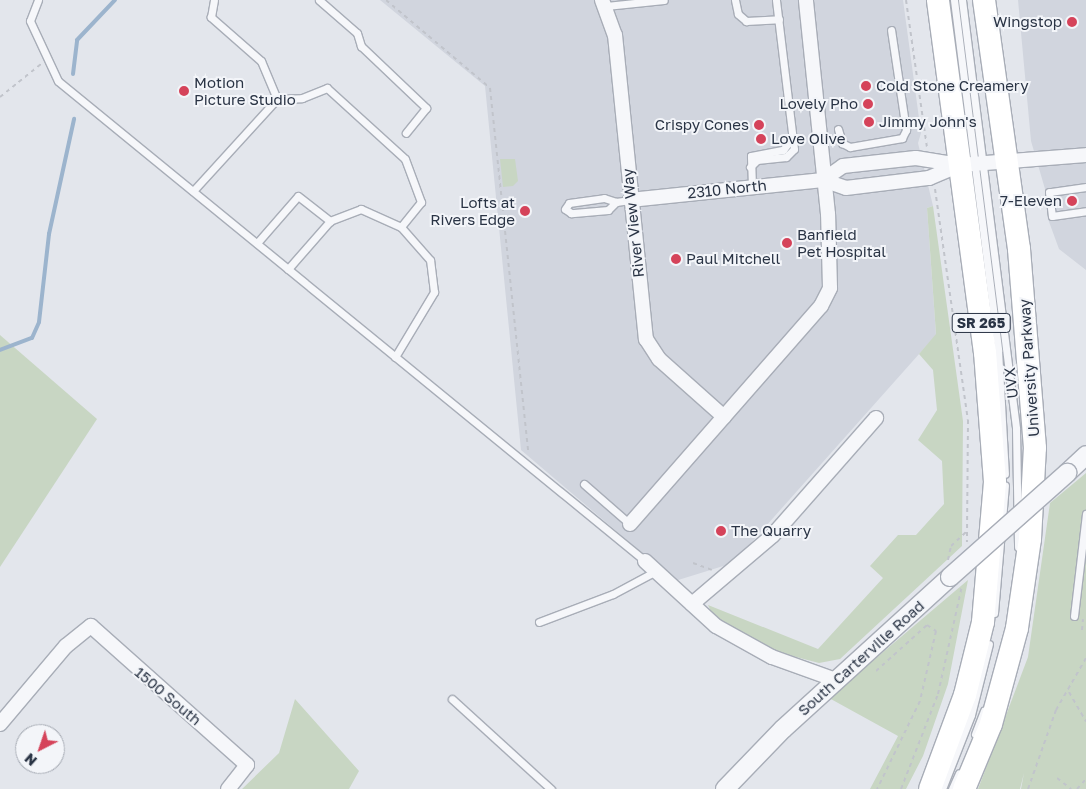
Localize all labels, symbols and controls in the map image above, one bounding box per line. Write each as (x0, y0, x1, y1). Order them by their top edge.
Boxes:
place label: Wingstop (993, 13, 1062, 31)
marker: Wingstop (1066, 16, 1078, 28)
place label: Motion Picture Studio (194, 73, 296, 108)
place label: Cold Stone Creamery (876, 77, 1029, 95)
marker: Cold Stone Creamery (860, 80, 872, 92)
marker: Motion Picture Studio (178, 85, 190, 97)
place label: Lovely Pho (779, 95, 858, 113)
marker: Lovely Pho (862, 98, 874, 110)
place label: Jimmy John's (879, 113, 977, 131)
place label: Crispy Cones (655, 116, 749, 134)
marker: Jimmy John's (863, 116, 875, 128)
marker: Crispy Cones (753, 119, 765, 131)
place label: Love Olive (771, 130, 845, 148)
marker: Love Olive (755, 133, 767, 145)
street label: River View Way (618, 168, 648, 278)
street label: 2310 North (686, 176, 768, 202)
place label: 7-Eleven (1000, 192, 1062, 210)
place label: Lofts at Rivers Edge (430, 193, 515, 228)
marker: 7-Eleven (1066, 195, 1078, 207)
marker: Lofts at Rivers Edge (519, 205, 531, 217)
place label: Banfield Pet Hospital (797, 225, 886, 260)
marker: Banfield Pet Hospital (781, 237, 793, 249)
place label: Paul Mitchell (686, 250, 780, 268)
marker: Paul Mitchell (670, 253, 682, 265)
street label: University Parkway (1015, 298, 1043, 438)
road number: SR 265 (951, 312, 1011, 334)
street label: UVX (1000, 367, 1022, 399)
place label: The Quarry (731, 522, 811, 540)
marker: The Quarry (715, 525, 727, 537)
street label: South Carterville Road (794, 597, 928, 719)
street label: 1500 South (131, 663, 205, 729)
north arrow (15, 724, 65, 774)
text: N (21, 750, 40, 770)

